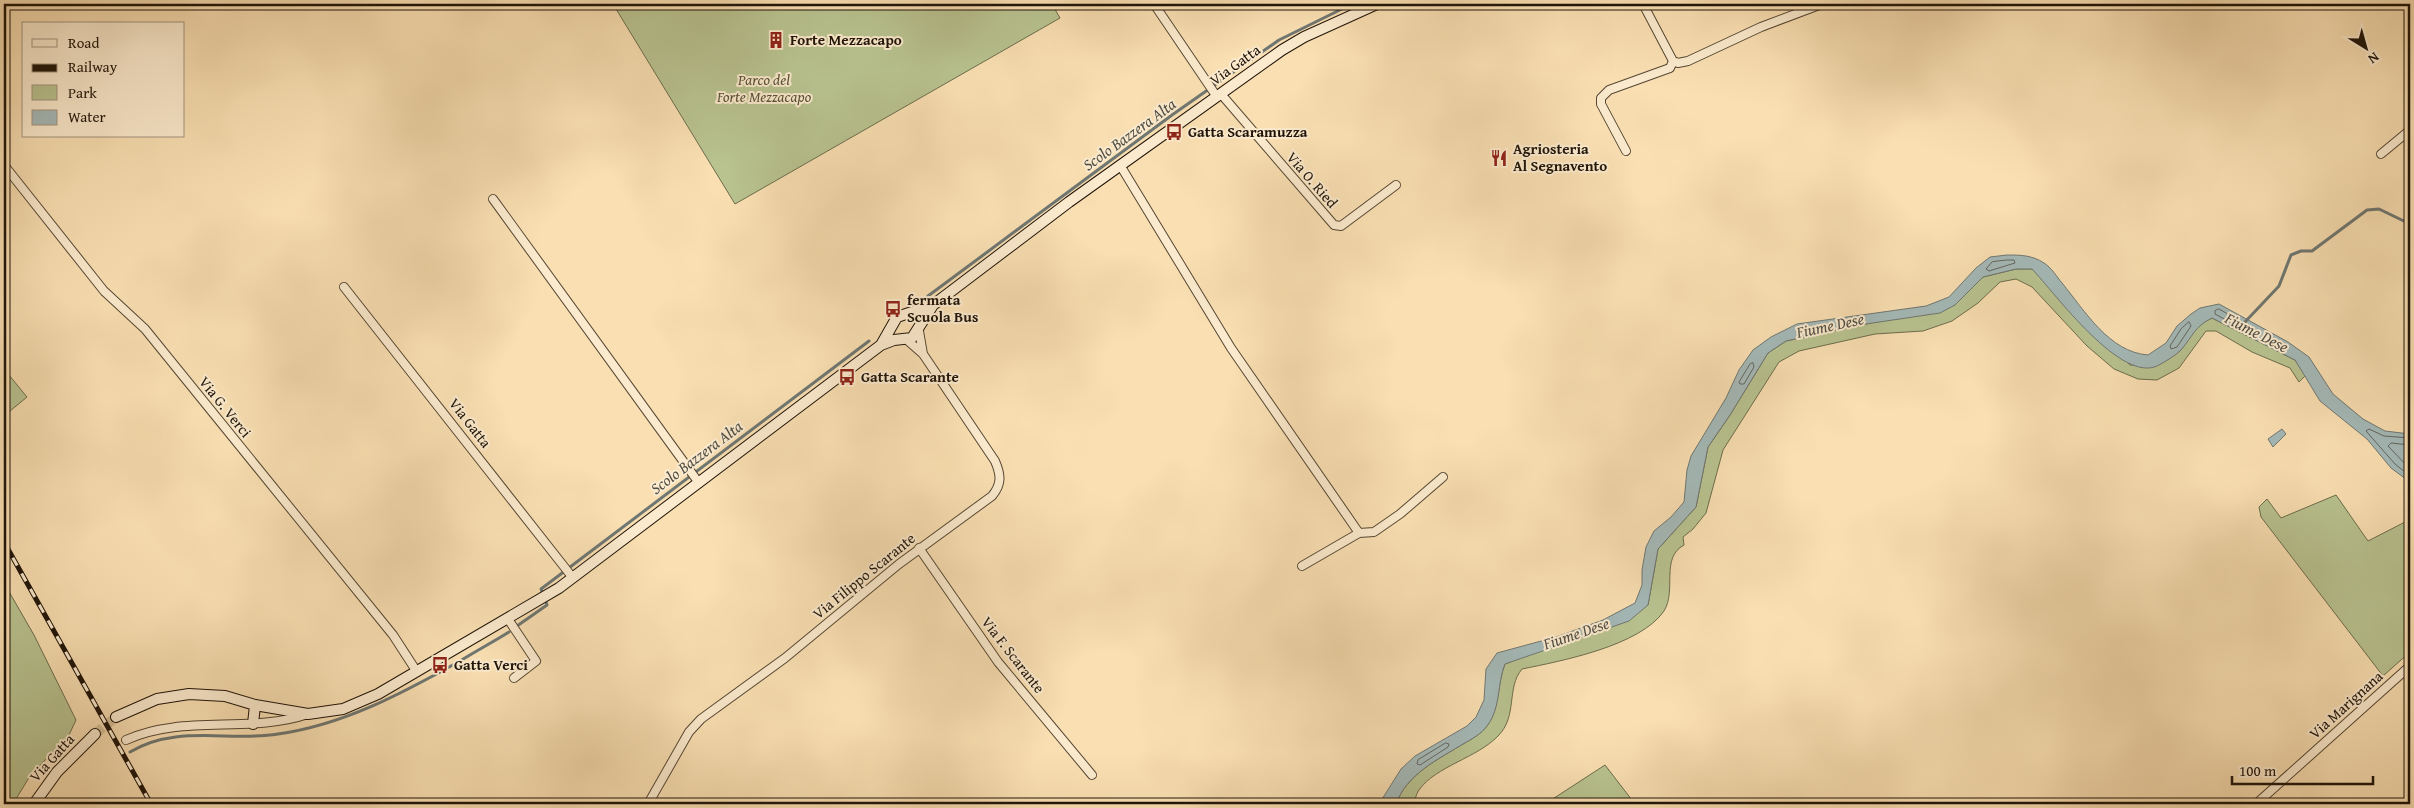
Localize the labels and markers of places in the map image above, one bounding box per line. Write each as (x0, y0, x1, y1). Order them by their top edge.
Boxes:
place label: Forte Mezzacapo (790, 29, 902, 50)
building icon: Forte Mezzacapo (766, 30, 786, 50)
place label: Gatta Scaramuzza (1188, 121, 1308, 142)
bus stop icon: Gatta Scaramuzza (1164, 122, 1184, 142)
place label: Agriosteria Al Segnavento (1513, 138, 1607, 176)
restaurant icon: Agriosteria Al Segnavento (1489, 148, 1509, 168)
place label: fermata Scuola Bus (907, 289, 978, 327)
bus stop icon: fermata Scuola Bus (883, 299, 903, 319)
place label: Gatta Scarante (861, 366, 959, 387)
bus stop icon: Gatta Scarante (837, 367, 857, 387)
place label: Gatta Verci (454, 654, 528, 675)
bus stop icon: Gatta Verci (430, 655, 450, 675)

